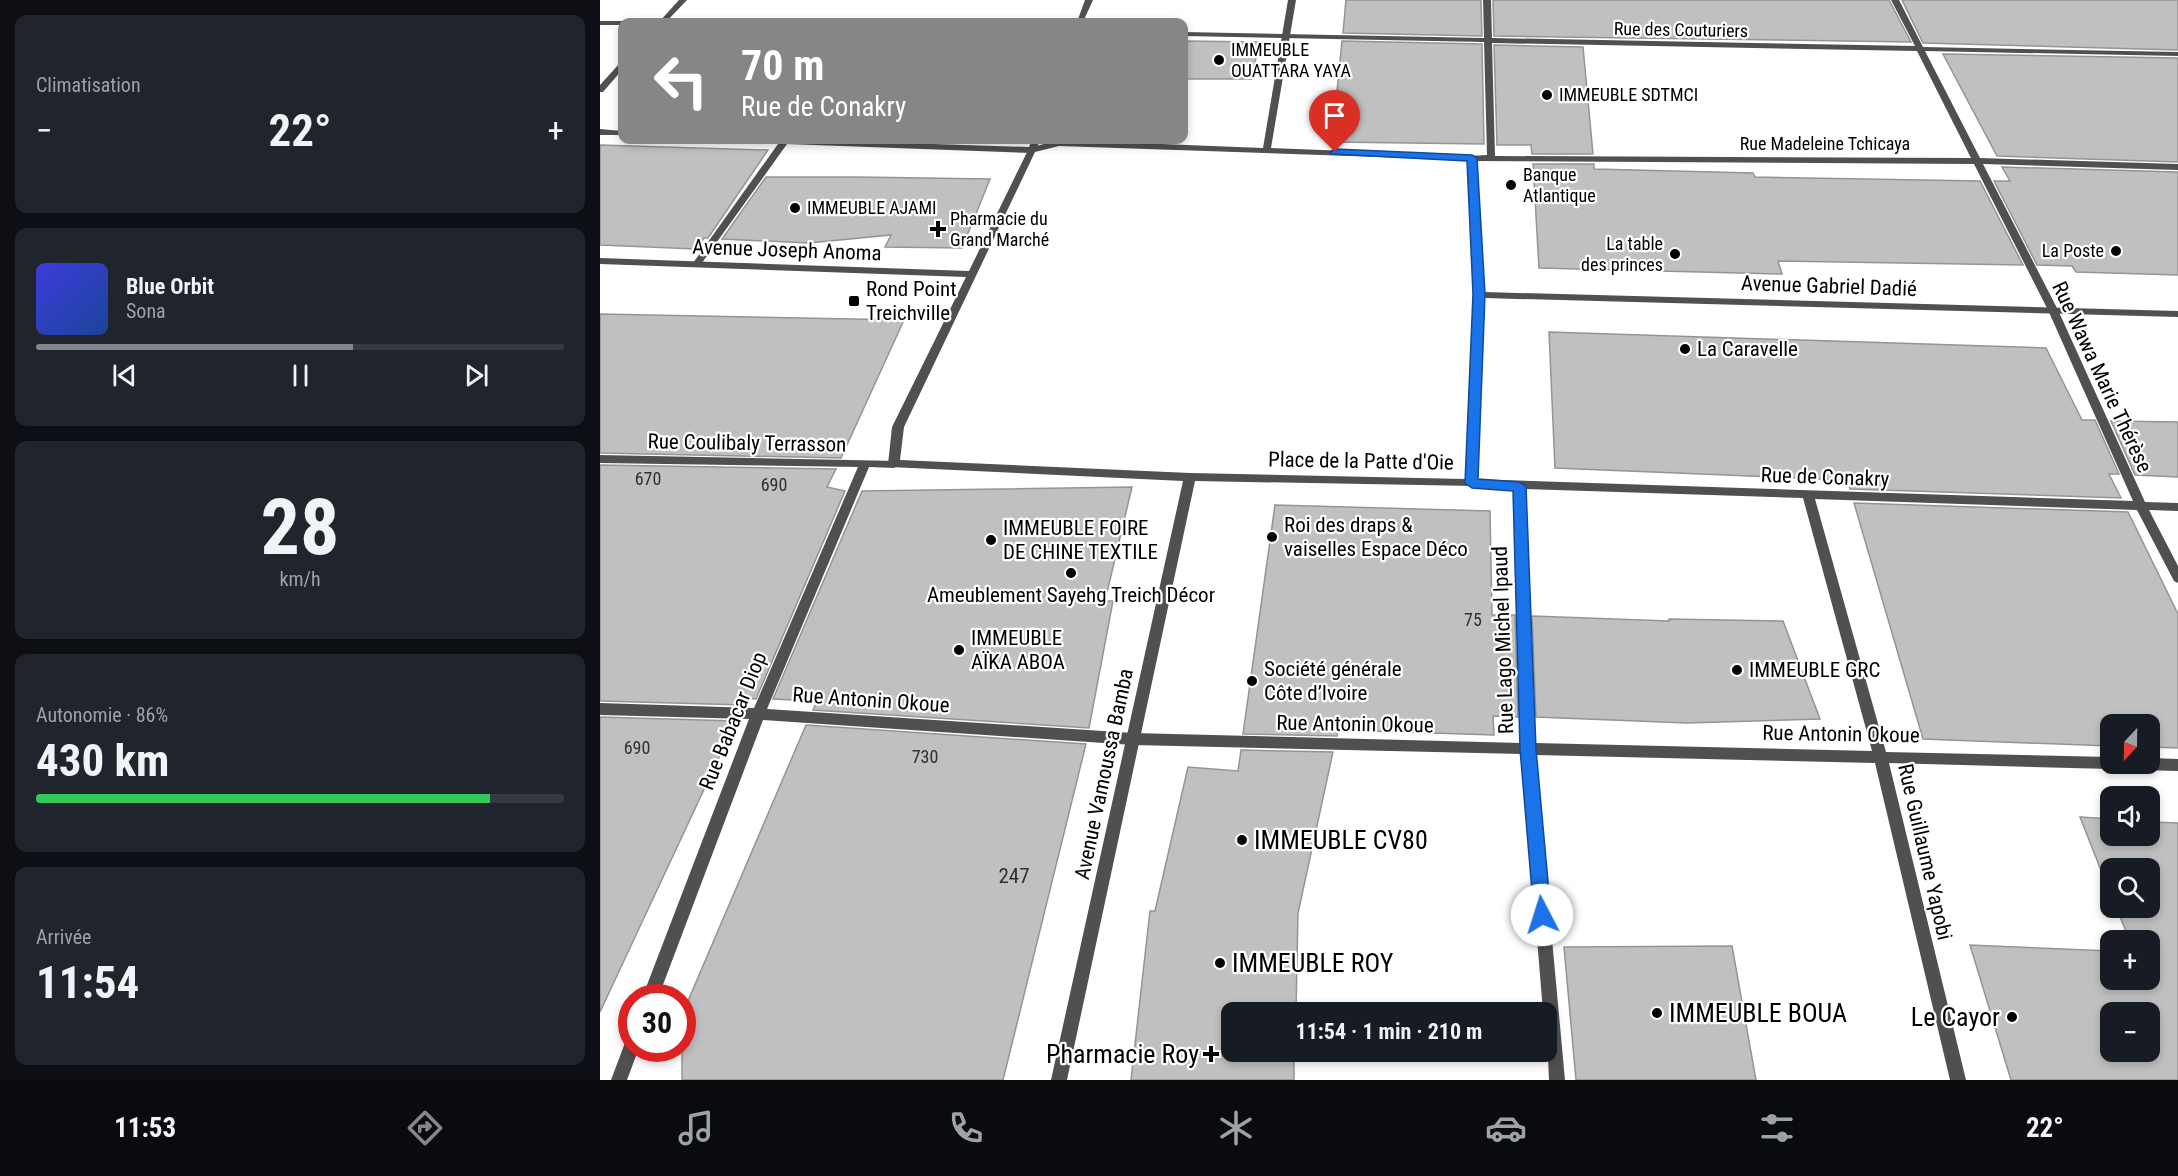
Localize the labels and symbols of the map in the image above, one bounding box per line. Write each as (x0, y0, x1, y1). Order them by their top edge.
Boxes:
street label: Rue des Couturiers (1614, 18, 1748, 41)
place label: IMMEUBLE OUATTARA YAYA (1231, 39, 1351, 81)
marker: IMMEUBLE OUATTARA YAYA (1212, 53, 1226, 67)
place label: IMMEUBLE SDTMCI (1559, 84, 1698, 105)
marker: IMMEUBLE SDTMCI (1540, 88, 1554, 102)
pin (1309, 90, 1360, 152)
street label: Rue Madeleine Tchicaya (1740, 133, 1910, 154)
place label: Banque Atlantique (1523, 164, 1596, 206)
marker: Banque Atlantique (1504, 178, 1518, 192)
place label: IMMEUBLE AJAMI (807, 197, 937, 218)
marker: IMMEUBLE AJAMI (788, 201, 802, 215)
place label: Pharmacie du Grand Marché (950, 208, 1049, 250)
marker: Pharmacie du Grand Marché (931, 222, 945, 236)
place label: La table des princes (1581, 233, 1663, 275)
street label: Avenue Joseph Anoma (692, 235, 882, 265)
place label: La Poste (2042, 240, 2104, 261)
marker: La Poste (2109, 244, 2123, 258)
marker: La table des princes (1668, 247, 1682, 261)
street label: Avenue Gabriel Dadié (1741, 271, 1917, 301)
place label: Rond Point Treichville (866, 277, 956, 325)
street label: Rue Wawa Marie Thérèse (2047, 278, 2157, 476)
marker: Rond Point Treichville (847, 294, 861, 308)
place label: La Caravelle (1697, 337, 1798, 361)
marker: La Caravelle (1678, 342, 1692, 356)
street label: Rue Coulibaly Terrasson (647, 429, 847, 457)
street label: Place de la Patte d'Oie (1268, 447, 1454, 475)
street label: Rue de Conakry (1760, 463, 1890, 491)
house number: 670 (635, 468, 661, 489)
house number: 690 (761, 474, 787, 495)
place label: Roi des draps & vaiselles Espace Déco (1284, 513, 1468, 561)
place label: IMMEUBLE FOIRE DE CHINE TEXTILE (1003, 516, 1158, 564)
marker: Roi des draps & vaiselles Espace Déco (1265, 530, 1279, 544)
marker: IMMEUBLE FOIRE DE CHINE TEXTILE (984, 533, 998, 547)
street label: Rue Lago Michel Ipaud (1488, 546, 1518, 734)
marker: Ameublement Sayehg Treich Décor (1064, 566, 1078, 580)
place label: Ameublement Sayehg Treich Décor (927, 583, 1215, 607)
house number: 75 (1464, 609, 1482, 630)
place label: IMMEUBLE AÏKA ABOA (971, 626, 1065, 674)
marker: IMMEUBLE AÏKA ABOA (952, 643, 966, 657)
street label: Rue Babacar Diop (694, 649, 772, 793)
place label: Société générale Côte d’Ivoire (1264, 657, 1402, 705)
place label: IMMEUBLE GRC (1749, 658, 1880, 682)
marker: IMMEUBLE GRC (1730, 663, 1744, 677)
street label: Avenue Vamoussa Bamba (1070, 666, 1138, 882)
marker: Société générale Côte d’Ivoire (1245, 674, 1259, 688)
street label: Rue Antonin Okoue (792, 683, 950, 717)
street label: Rue Antonin Okoue (1276, 711, 1434, 737)
north arrow (2100, 714, 2160, 774)
street label: Rue Antonin Okoue (1762, 721, 1920, 747)
house number: 690 (624, 737, 650, 758)
house number: 730 (912, 746, 938, 767)
street label: Rue Guillaume Yapobi (1893, 762, 1957, 942)
place label: IMMEUBLE CV80 (1254, 825, 1428, 855)
marker: IMMEUBLE CV80 (1235, 833, 1249, 847)
house number: 247 (998, 864, 1030, 888)
position arrow (1510, 883, 1574, 947)
place label: IMMEUBLE ROY (1232, 948, 1394, 978)
marker: IMMEUBLE ROY (1213, 956, 1227, 970)
speed limit sign: 30 (618, 984, 696, 1062)
place label: IMMEUBLE BOUA (1669, 998, 1847, 1028)
place label: Le Cayor (1911, 1002, 2000, 1032)
marker: IMMEUBLE BOUA (1650, 1006, 1664, 1020)
marker: Le Cayor (2005, 1010, 2019, 1024)
place label: Pharmacie Roy (1046, 1039, 1199, 1069)
marker: Pharmacie Roy (1204, 1047, 1218, 1061)

